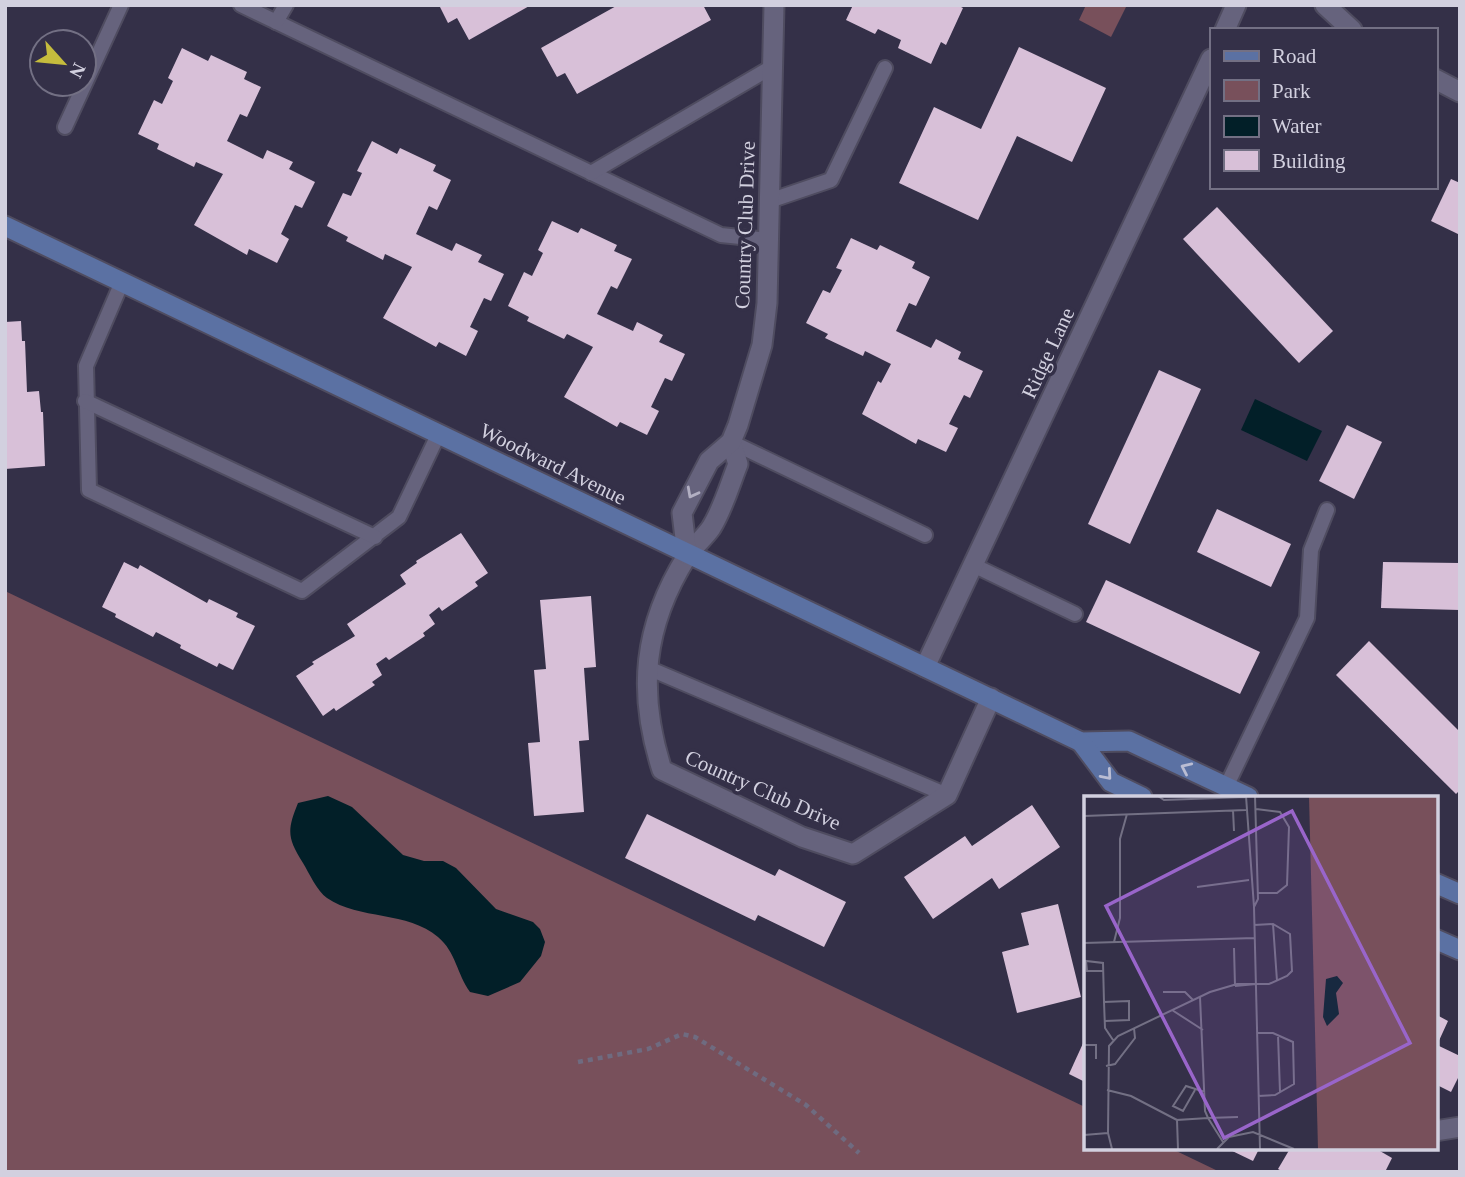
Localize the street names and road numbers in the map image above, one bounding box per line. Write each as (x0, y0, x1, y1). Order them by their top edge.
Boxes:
street label: Country Club Drive (730, 141, 760, 309)
street label: Ridge Lane (1017, 304, 1079, 402)
street label: Woodward Avenue (476, 418, 630, 510)
street label: Country Club Drive (681, 745, 845, 835)

